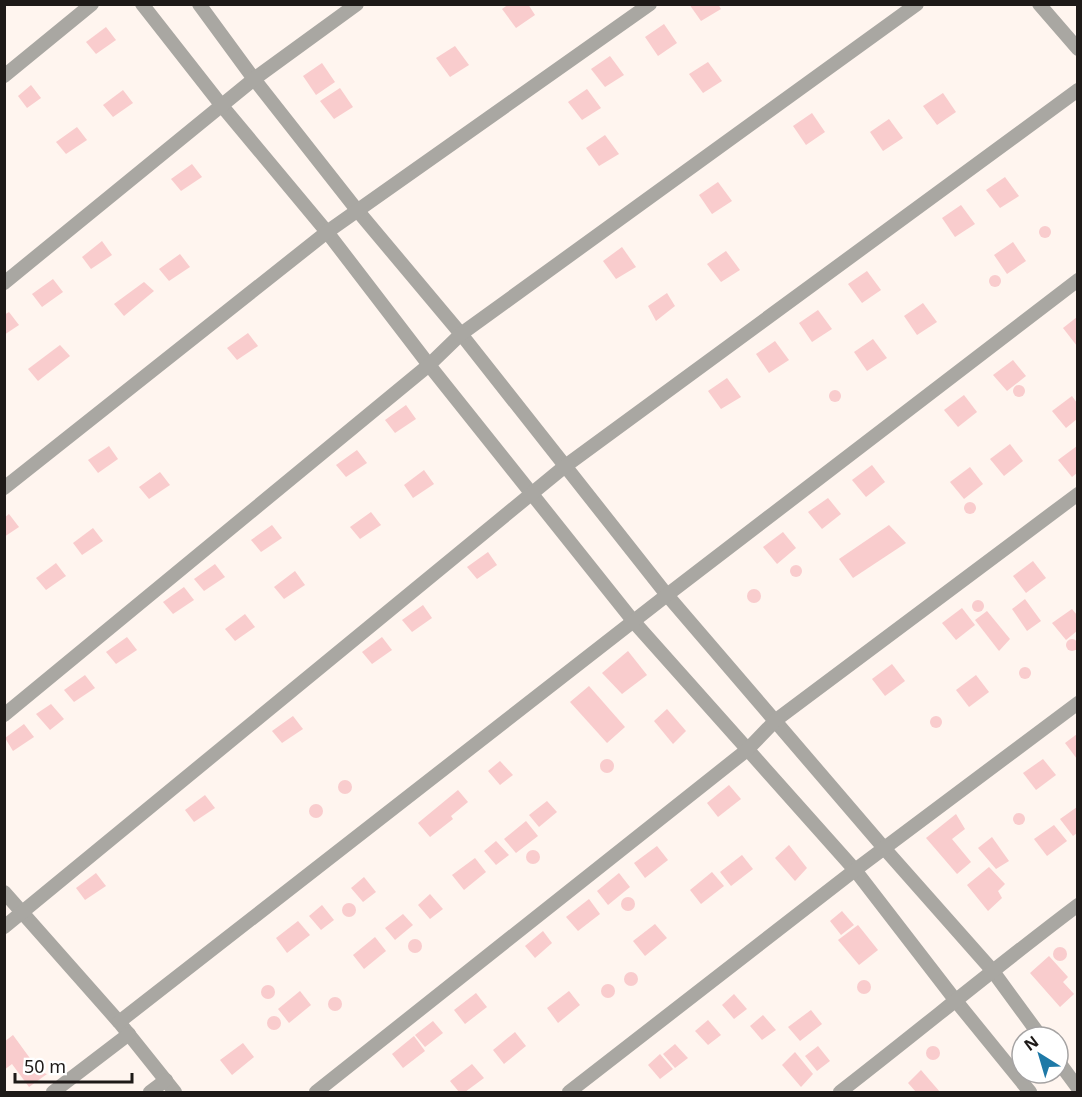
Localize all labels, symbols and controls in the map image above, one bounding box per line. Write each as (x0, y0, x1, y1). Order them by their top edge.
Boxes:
north arrow (1010, 1025, 1070, 1085)
text: N (1019, 1030, 1043, 1056)
scale bar (15, 1046, 132, 1084)
text: 50 m (24, 1054, 66, 1078)

